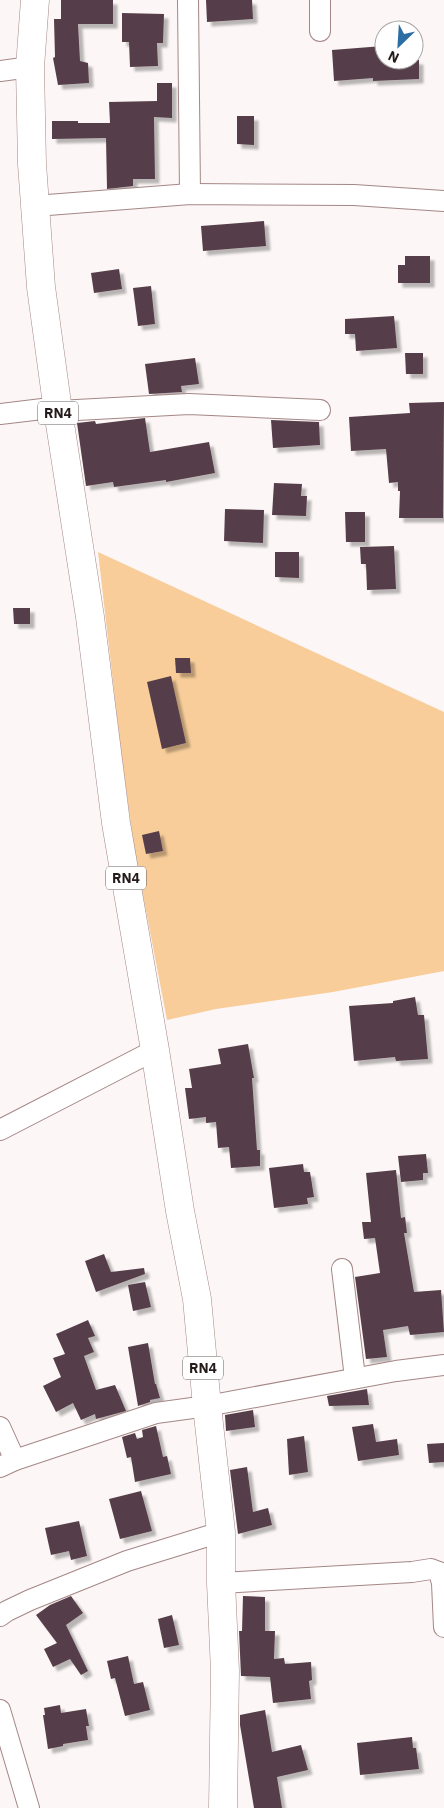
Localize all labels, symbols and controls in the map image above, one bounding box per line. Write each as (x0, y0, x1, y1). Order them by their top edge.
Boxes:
north arrow (374, 20, 424, 70)
text: N (385, 46, 402, 67)
road number: RN4 (38, 402, 78, 424)
road number: RN4 (106, 866, 146, 890)
road number: RN4 (183, 1356, 223, 1380)

